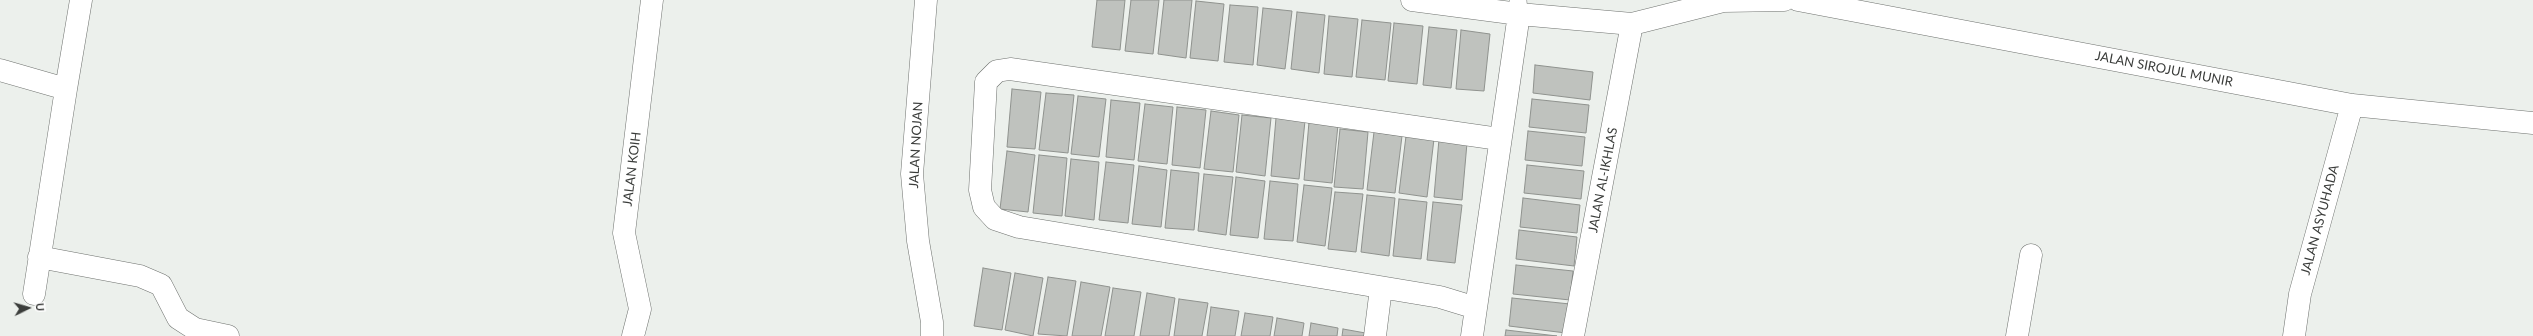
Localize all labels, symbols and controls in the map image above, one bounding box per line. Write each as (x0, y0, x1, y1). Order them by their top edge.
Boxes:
street label: JALAN SIROJUL MUNIR (2094, 48, 2234, 90)
street label: JALAN NOJAN (906, 101, 926, 189)
street label: JALAN AL-IKHLAS (1585, 126, 1621, 234)
street label: JALAN KOIH (620, 131, 644, 207)
street label: JALAN ASYUHADA (2298, 163, 2342, 277)
north arrow (8, 288, 48, 328)
text: U (34, 302, 47, 312)

